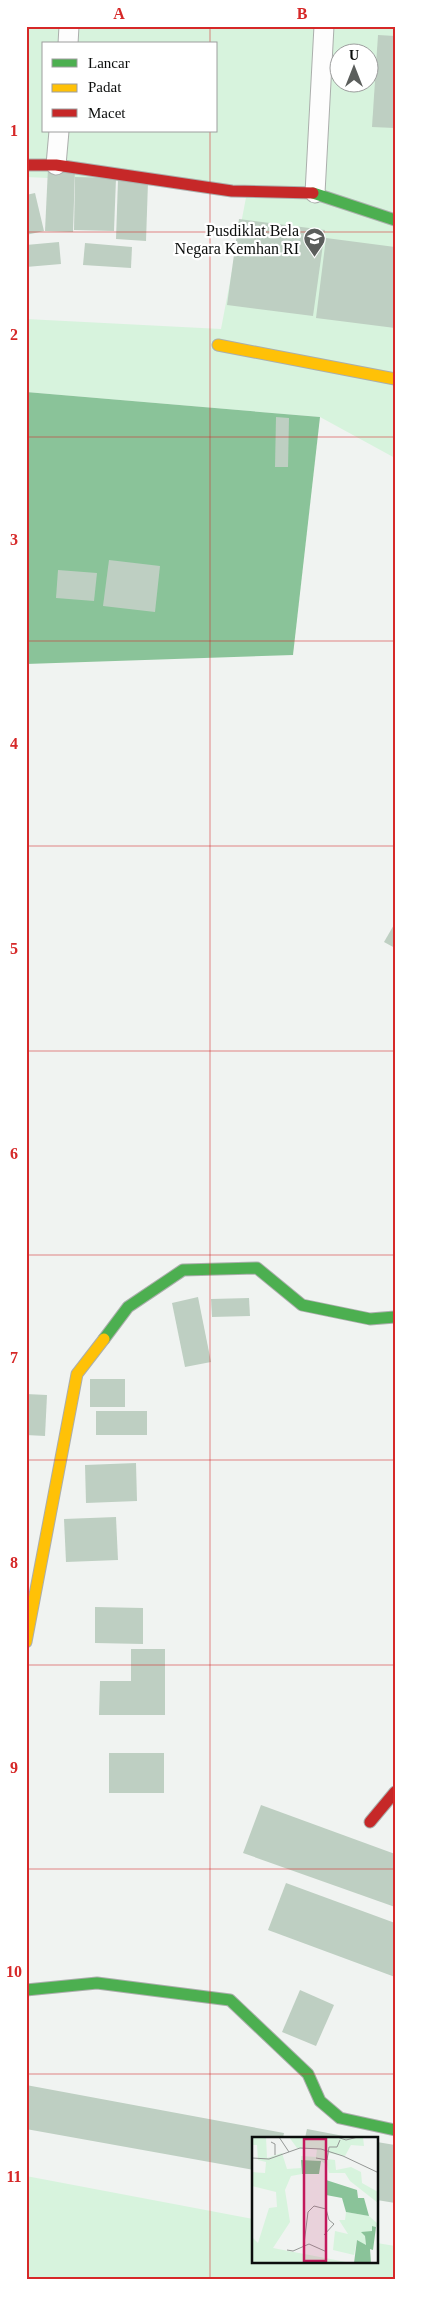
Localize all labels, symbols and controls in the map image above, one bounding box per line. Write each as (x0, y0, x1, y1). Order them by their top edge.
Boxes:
text: A (113, 5, 125, 22)
text: B (297, 5, 308, 22)
legend (42, 42, 218, 132)
north arrow (328, 42, 378, 92)
text: U (349, 48, 359, 63)
text: Lancar (88, 55, 130, 71)
text: Padat (88, 79, 122, 95)
text: Macet (88, 105, 126, 121)
text: 1 (10, 122, 18, 139)
place label: Pusdiklat Bela Negara Kemhan RI (175, 222, 299, 258)
school or university icon: Pusdiklat Bela Negara Kemhan RI (303, 227, 327, 258)
text: 2 (10, 326, 18, 343)
text: 3 (10, 531, 18, 548)
text: 4 (10, 735, 18, 752)
text: 5 (10, 940, 18, 957)
text: 6 (10, 1145, 18, 1162)
text: 7 (10, 1349, 18, 1366)
text: 8 (10, 1554, 18, 1571)
text: 9 (10, 1759, 18, 1776)
text: 10 (6, 1963, 22, 1980)
inset map (252, 2137, 378, 2264)
text: 11 (6, 2168, 22, 2185)

